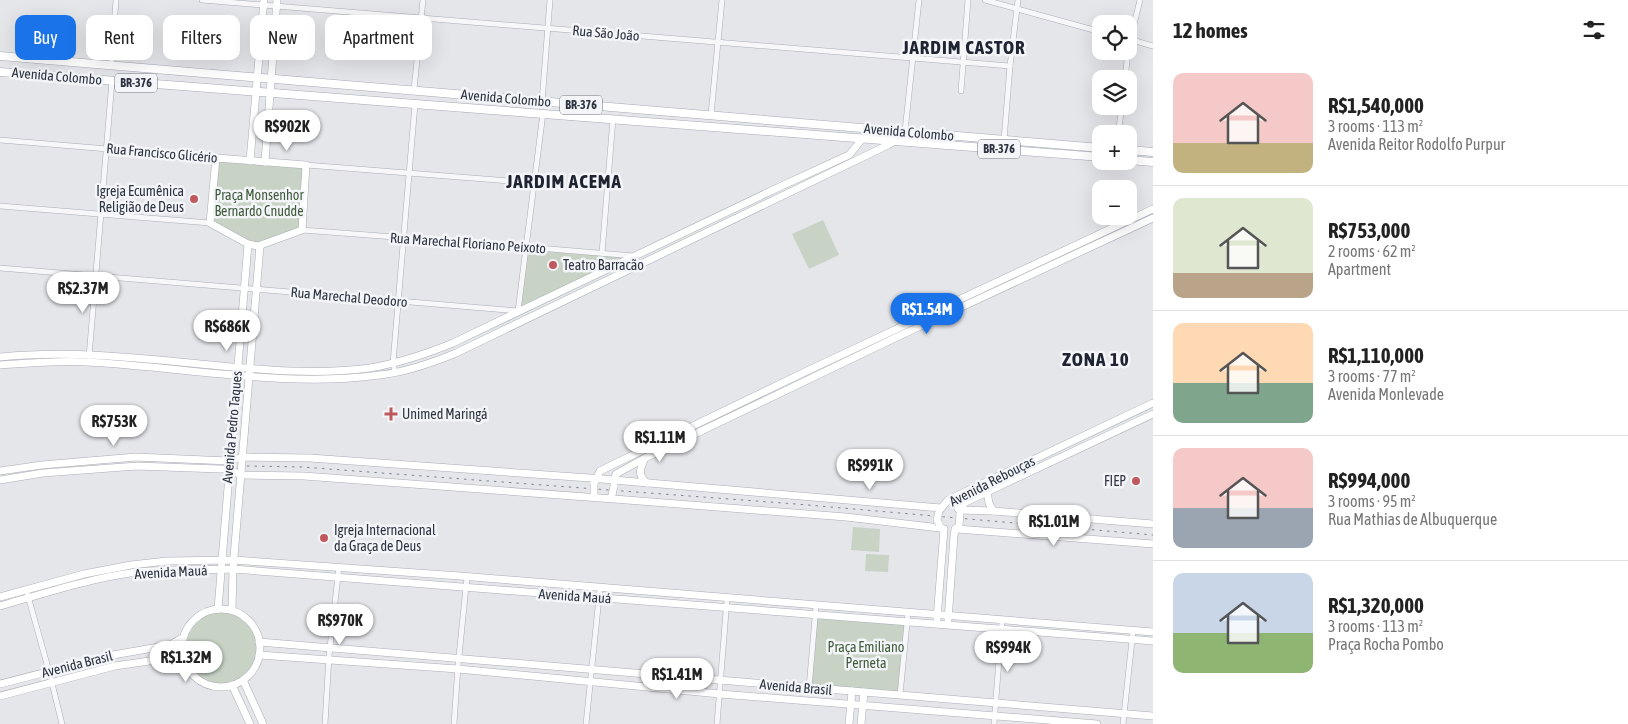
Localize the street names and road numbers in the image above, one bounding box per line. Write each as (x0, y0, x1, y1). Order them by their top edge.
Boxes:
street label: Rua São João (572, 22, 640, 44)
street label: Avenida Colombo (11, 64, 103, 88)
road number: BR-376 (115, 74, 157, 92)
street label: Avenida Colombo (460, 86, 552, 110)
road number: BR-376 (560, 96, 602, 114)
street label: Avenida Colombo (863, 120, 955, 144)
street label: Rua Francisco Glicério (106, 140, 218, 166)
road number: BR-376 (978, 140, 1020, 158)
street label: Rua Marechal Floriano Peixoto (389, 230, 547, 256)
street label: Rua Marechal Deodoro (290, 284, 408, 310)
street label: Avenida Pedro Taques (219, 370, 245, 484)
street label: Avenida Rebouças (947, 453, 1038, 509)
street label: Avenida Mauá (134, 562, 208, 582)
street label: Avenida Mauá (538, 585, 612, 607)
street label: Avenida Brasil (40, 647, 115, 681)
street label: Avenida Brasil (759, 676, 833, 698)

